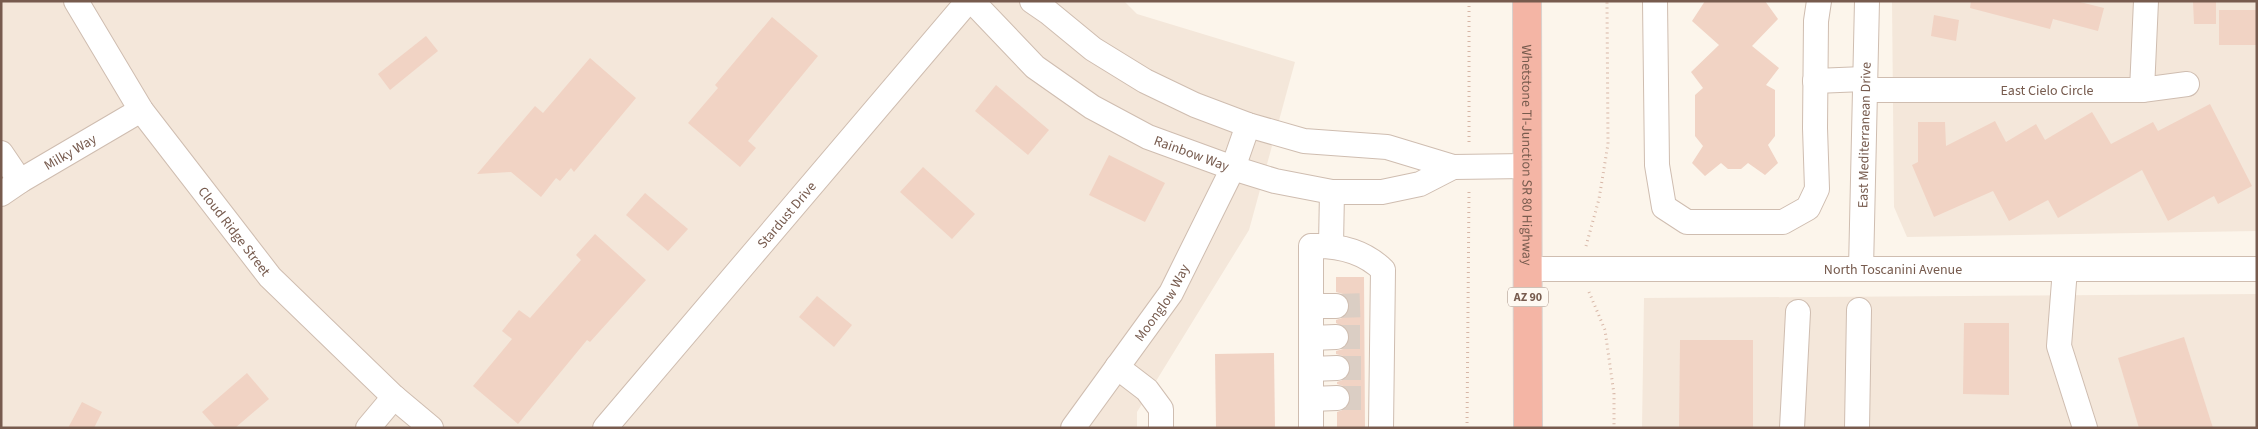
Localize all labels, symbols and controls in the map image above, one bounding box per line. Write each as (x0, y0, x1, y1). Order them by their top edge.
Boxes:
street label: Whetstone TI-Junction SR 80 Highway (1516, 45, 1537, 266)
street label: East Mediterranean Drive (1853, 62, 1877, 208)
street label: East Cielo Circle (2000, 81, 2094, 101)
street label: Milky Way (40, 129, 101, 176)
street label: Rainbow Way (1151, 131, 1232, 177)
street label: Stardust Drive (753, 177, 821, 253)
street label: Cloud Ridge Street (193, 183, 275, 281)
street label: Moonglow Way (1130, 260, 1195, 346)
street label: North Toscanini Avenue (1824, 260, 1962, 280)
road number: AZ 90 (1508, 288, 1548, 306)

